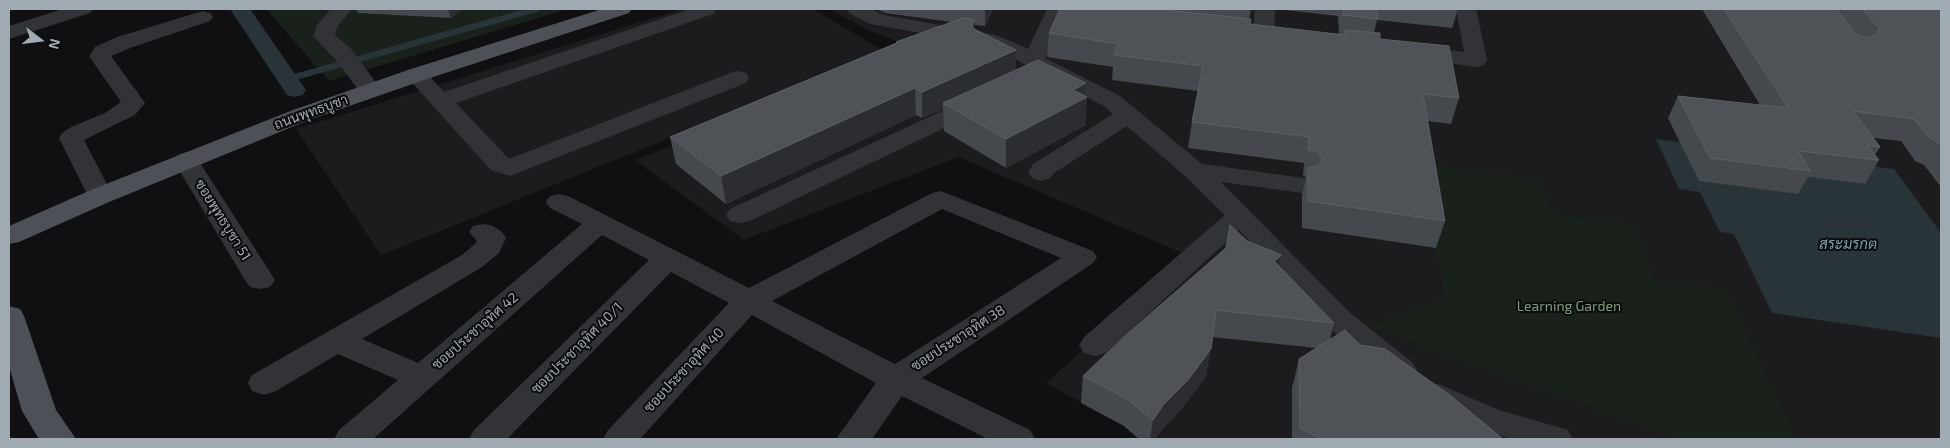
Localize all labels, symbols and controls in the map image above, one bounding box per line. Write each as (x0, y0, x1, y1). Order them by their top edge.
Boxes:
north arrow (15, 15, 65, 65)
text: N (45, 37, 64, 51)
street label: ถนนพุทธบูชา (272, 91, 350, 133)
street label: ซอยพุทธบูชา 51 (191, 176, 255, 264)
water label: สระมรกต (1819, 235, 1877, 253)
street label: ซอยประชาอุทิศ 42 (428, 289, 522, 373)
park label: Learning Garden (1517, 298, 1621, 314)
street label: ซอยประชาอุทิศ 40/1 (528, 299, 626, 397)
street label: ซอยประชาอุทิศ 38 (908, 301, 1008, 375)
street label: ซอยประชาอุทิศ 40 (640, 324, 728, 416)

